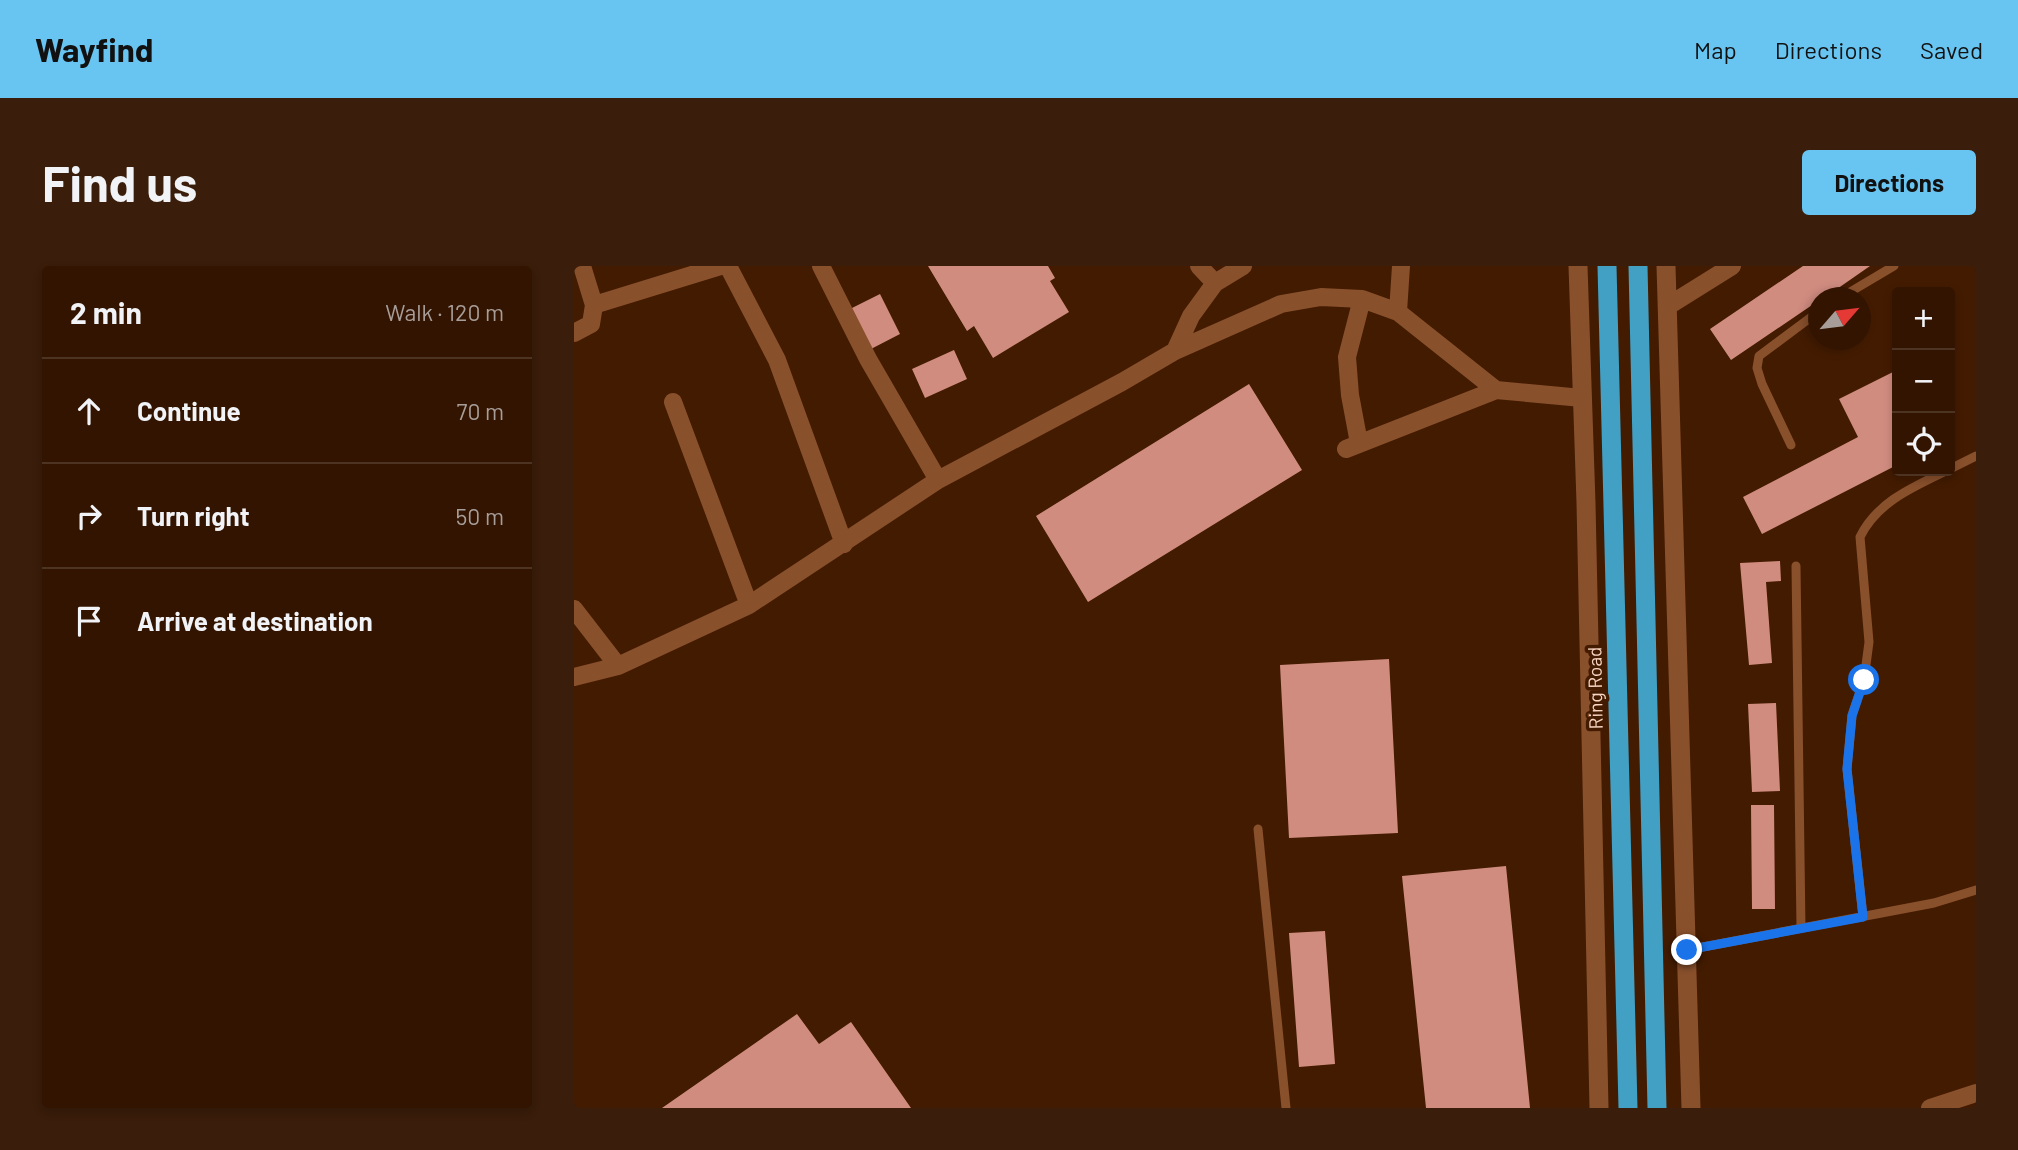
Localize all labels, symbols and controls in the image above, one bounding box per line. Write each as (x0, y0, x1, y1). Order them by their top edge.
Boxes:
text: Wayfind (35, 29, 153, 69)
text: Map (1694, 35, 1737, 64)
text: Directions (1775, 35, 1882, 64)
text: Saved (1920, 35, 1983, 64)
button: Directions (1802, 150, 1976, 215)
text: Find us (42, 153, 197, 212)
north arrow (1808, 287, 1871, 350)
map controls (1892, 287, 1955, 476)
button: + (1892, 287, 1955, 350)
text: 2 min (70, 294, 142, 330)
text: Walk · 120 m (385, 298, 504, 326)
button: − (1892, 350, 1955, 413)
icon: ahead (70, 392, 108, 430)
text: Continue (137, 395, 241, 426)
text: 70 m (457, 397, 504, 425)
button: locate (1892, 413, 1955, 476)
icon: right (70, 497, 108, 535)
text: Turn right (137, 500, 250, 531)
text: 50 m (456, 502, 504, 530)
icon: arrive (70, 602, 108, 640)
text: Arrive at destination (137, 605, 373, 636)
street label: Ring Road (1582, 646, 1607, 730)
route start (1848, 664, 1879, 695)
route end (1671, 934, 1702, 965)

